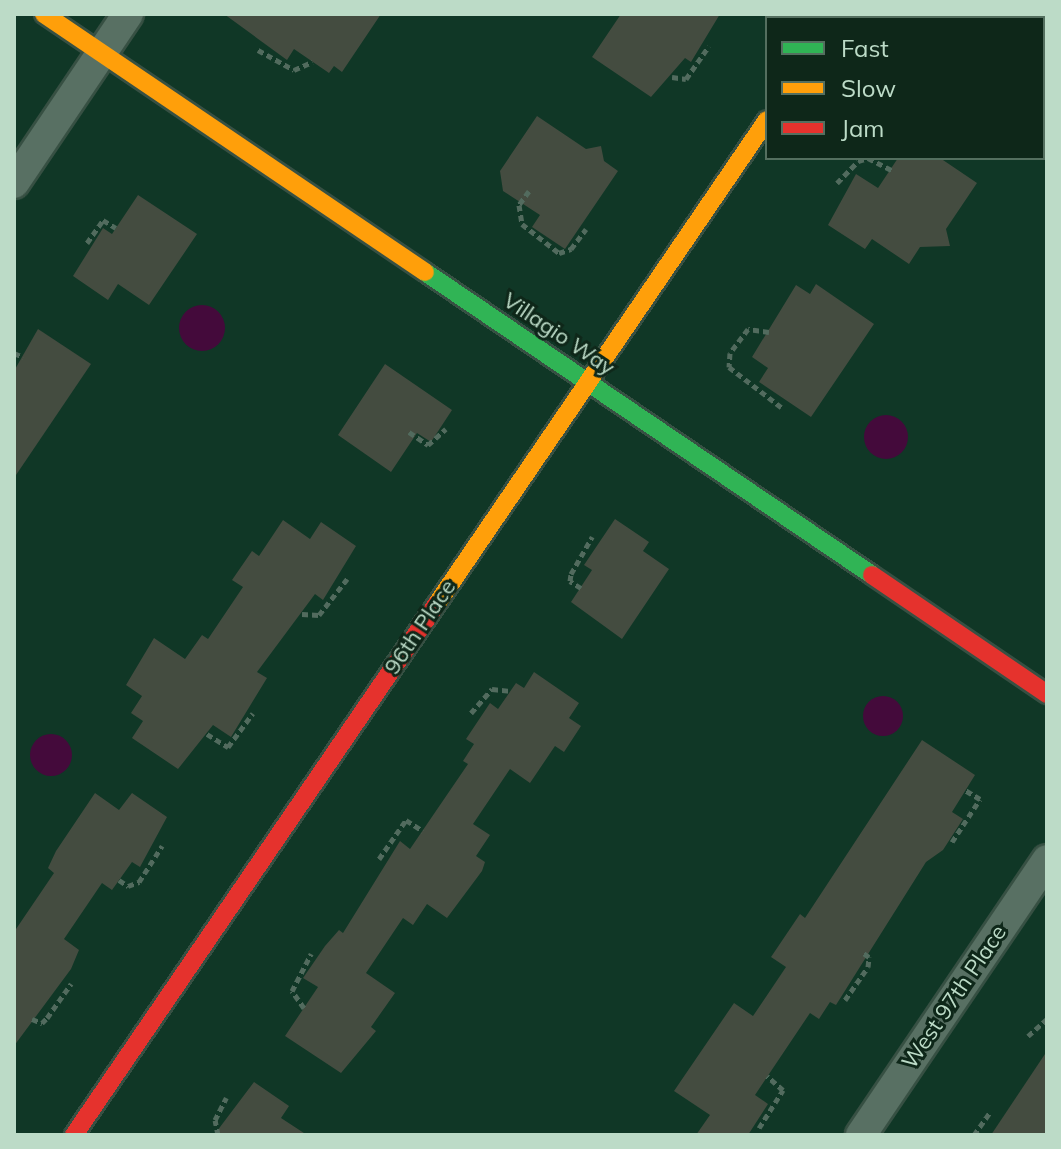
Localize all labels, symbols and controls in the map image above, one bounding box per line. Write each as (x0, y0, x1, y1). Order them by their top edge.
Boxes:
legend (765, 16, 1045, 160)
text: Fast (841, 33, 889, 63)
text: Slow (841, 73, 896, 103)
text: Jam (841, 113, 884, 143)
street label: Villagio Way (498, 287, 620, 381)
street label: 96th Place (379, 575, 461, 679)
street label: West 97th Place (896, 920, 1012, 1074)

